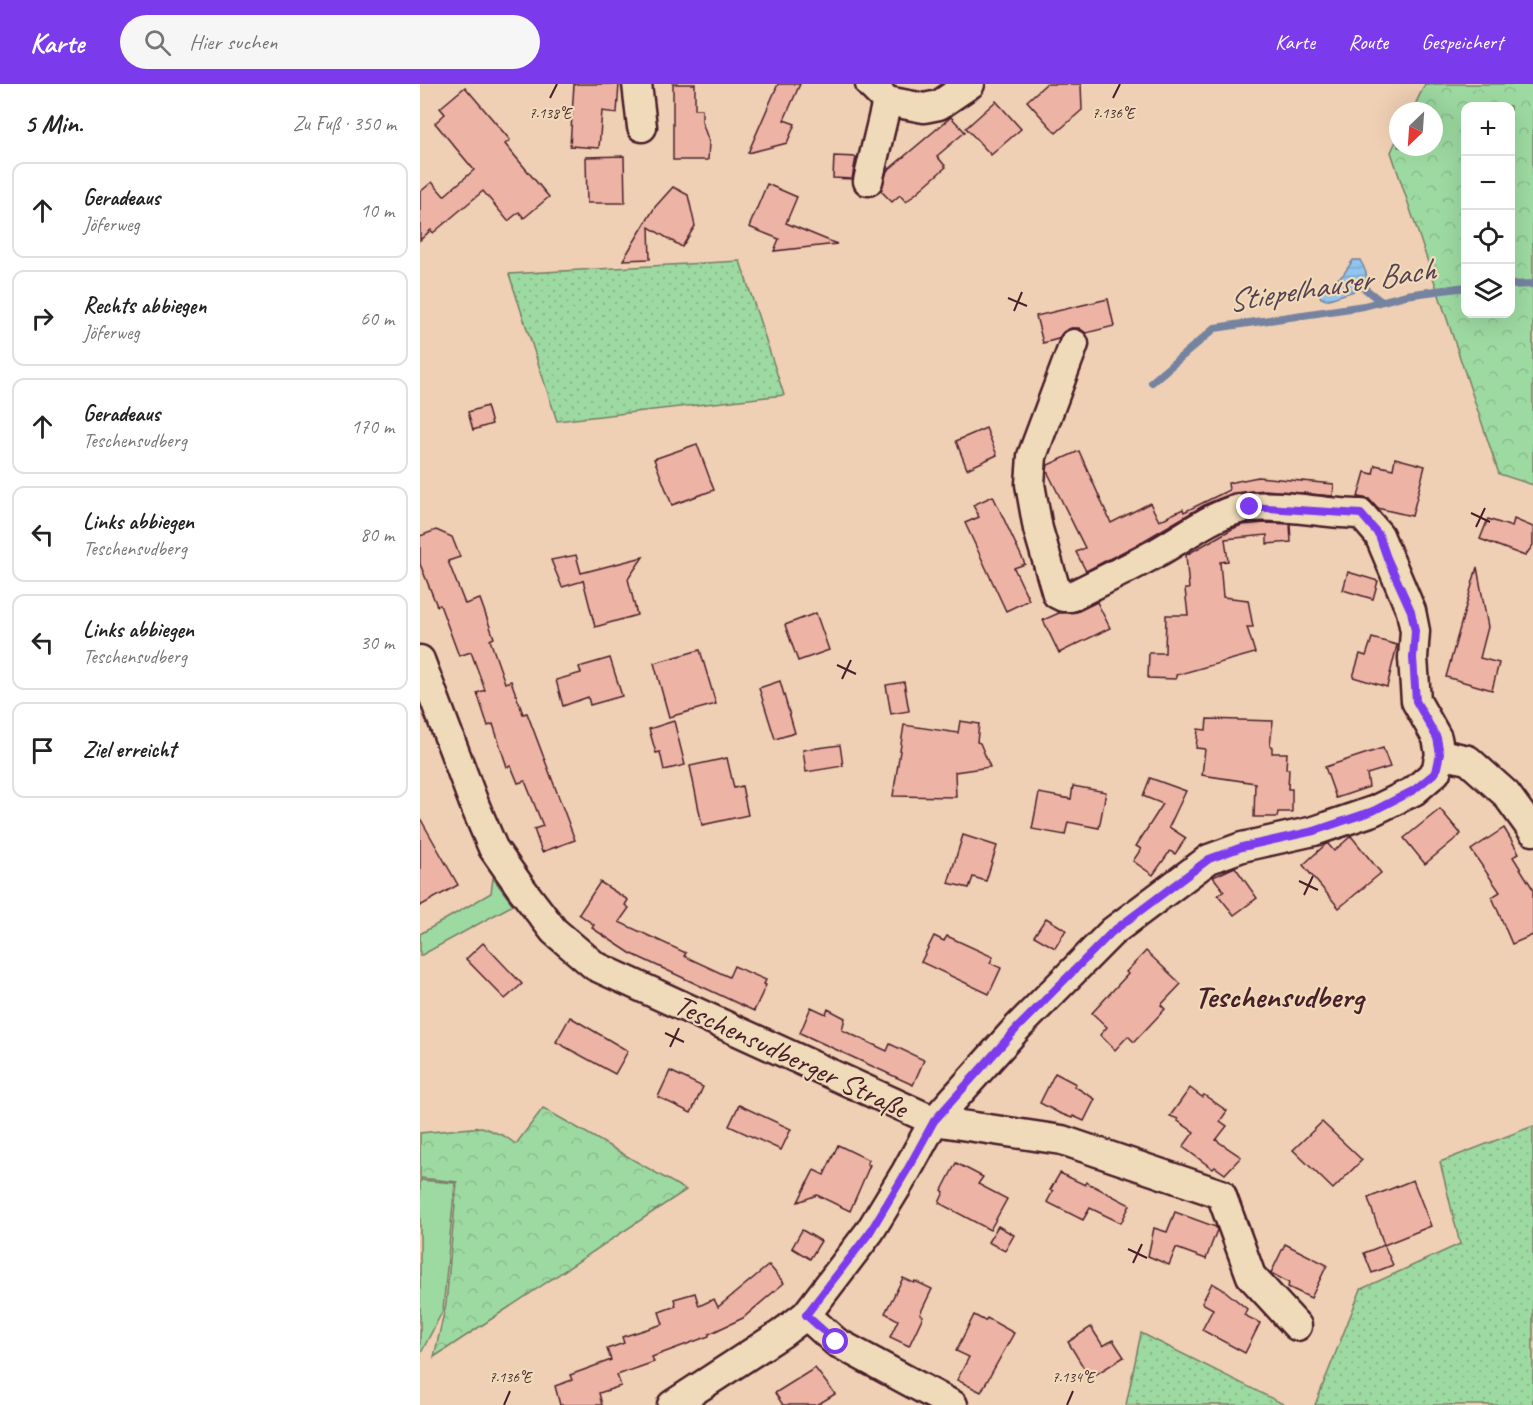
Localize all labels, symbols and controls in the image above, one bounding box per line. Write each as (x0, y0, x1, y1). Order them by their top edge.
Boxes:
search box (120, 15, 540, 69)
text: Karte (30, 25, 84, 60)
icon: search (141, 26, 174, 59)
text: Hier suchen (189, 28, 278, 56)
text: Karte (1275, 29, 1315, 55)
text: Route (1348, 29, 1388, 55)
text: Gespeichert (1421, 29, 1503, 55)
north arrow (1389, 102, 1443, 156)
map controls (1461, 102, 1515, 318)
button: + (1461, 102, 1515, 156)
text: 7.138°E (529, 104, 573, 123)
text: 7.136°E (1092, 104, 1136, 123)
text: 5 Min. (24, 107, 83, 140)
text: Zu Fuß · 350 m (293, 111, 396, 136)
button: − (1461, 156, 1515, 210)
text: Geradeaus (83, 184, 160, 212)
icon: ahead (26, 194, 59, 227)
text: 10 m (360, 198, 394, 223)
button: locate (1461, 210, 1515, 264)
text: Jöferweg (83, 212, 140, 237)
water label: Stiepelhauser Bach (1225, 248, 1440, 322)
button: layers (1461, 264, 1515, 318)
text: Rechts abbiegen (83, 292, 206, 320)
icon: right (26, 302, 59, 335)
text: 60 m (360, 306, 394, 331)
text: Jöferweg (83, 320, 140, 345)
text: Geradeaus (83, 400, 160, 428)
icon: ahead (26, 410, 59, 443)
text: 170 m (351, 414, 394, 439)
text: Teschensudberg (83, 428, 187, 453)
route end (1236, 493, 1262, 519)
text: Links abbiegen (83, 508, 194, 536)
icon: left (26, 518, 59, 551)
text: 80 m (360, 522, 394, 547)
text: Teschensudberg (83, 536, 187, 561)
text: Links abbiegen (83, 616, 194, 644)
icon: left (26, 626, 59, 659)
text: 30 m (360, 630, 394, 655)
text: Teschensudberg (83, 644, 187, 669)
icon: arrive (26, 734, 59, 767)
text: Ziel erreicht (83, 736, 176, 764)
district label: Teschensudberg (1194, 976, 1366, 1017)
street label: Teschensudberger Straße (668, 985, 916, 1128)
route start (822, 1328, 848, 1354)
text: 7.136°E (489, 1368, 533, 1387)
text: 7.134°E (1052, 1368, 1096, 1387)

